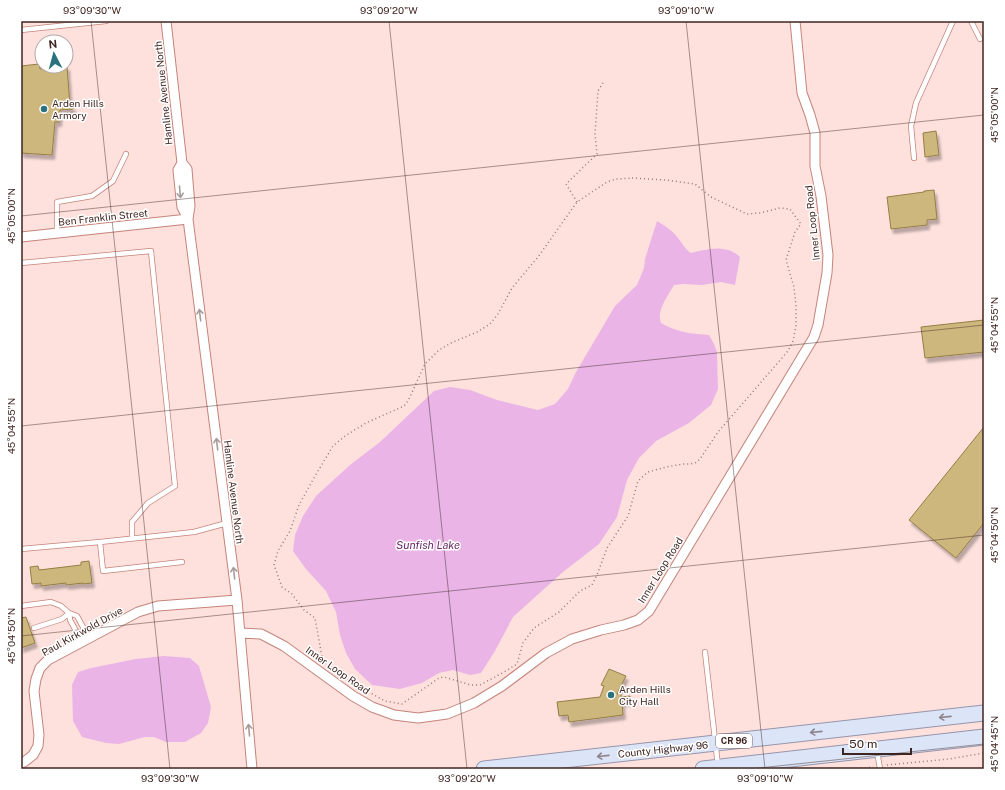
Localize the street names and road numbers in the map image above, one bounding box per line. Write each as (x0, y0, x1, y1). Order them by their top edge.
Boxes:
street label: Hamline Avenue North (152, 40, 174, 146)
street label: Inner Loop Road (802, 185, 822, 261)
street label: Ben Franklin Street (58, 206, 149, 228)
street label: Hamline Avenue North (222, 439, 246, 545)
street label: Inner Loop Road (635, 535, 685, 605)
street label: Paul Kirkwold Drive (39, 604, 125, 658)
street label: Inner Loop Road (304, 643, 372, 697)
road number: CR 96 (716, 734, 752, 748)
street label: County Highway 96 (617, 738, 709, 760)

